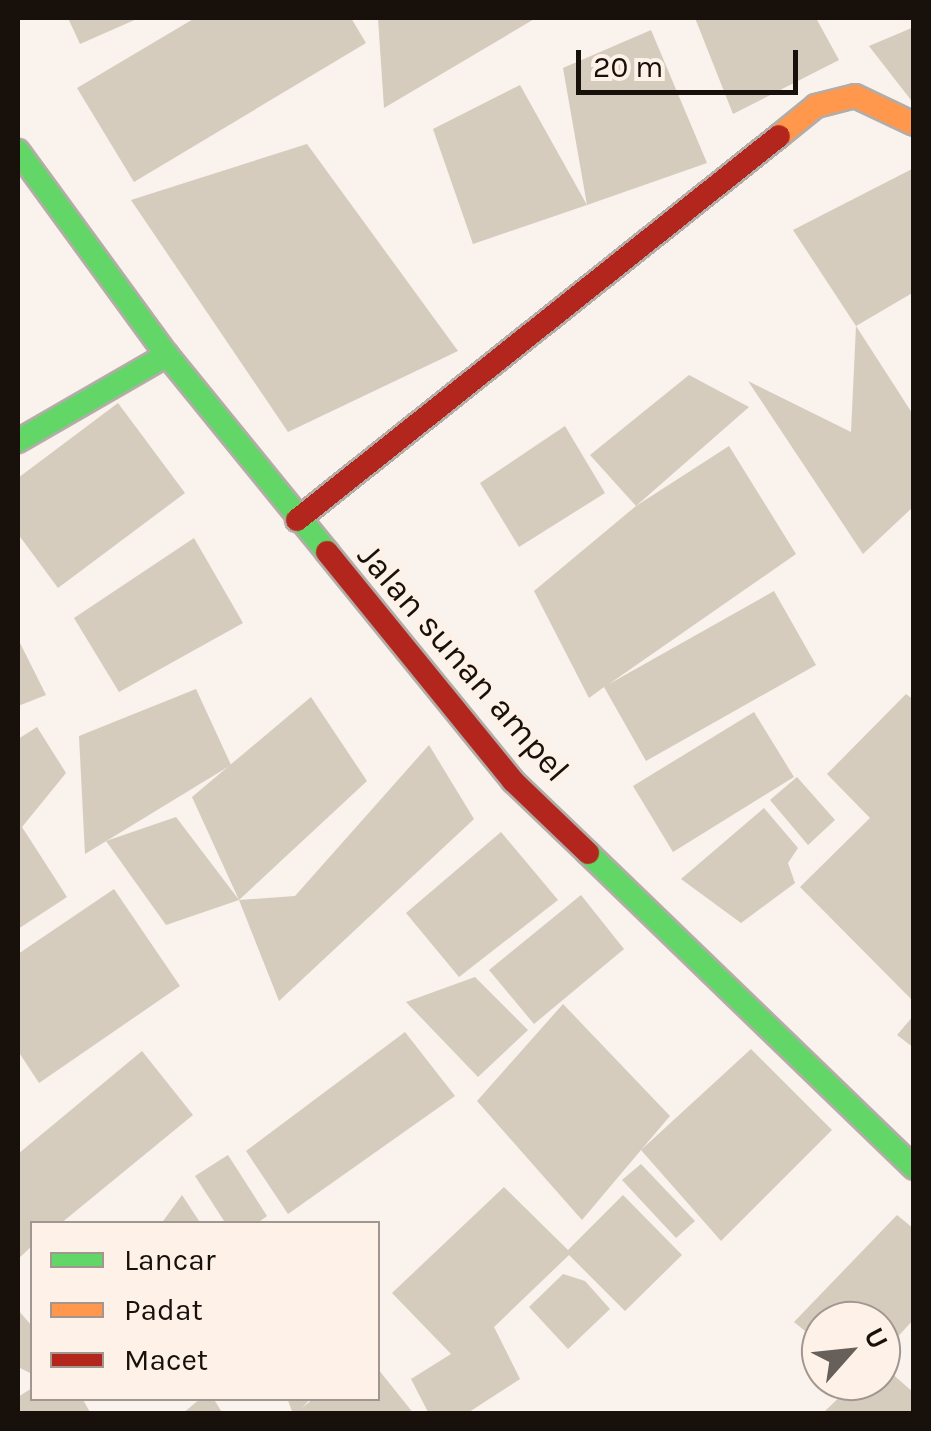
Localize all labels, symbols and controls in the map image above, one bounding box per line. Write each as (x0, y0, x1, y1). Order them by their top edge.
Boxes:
scale bar (581, 30, 804, 92)
text: 20 m (593, 49, 663, 85)
street label: Jalan sunan ampel (348, 535, 578, 791)
legend (30, 1221, 380, 1401)
text: Lancar (124, 1242, 216, 1278)
text: Padat (124, 1292, 203, 1328)
north arrow (801, 1301, 901, 1401)
text: U (857, 1322, 895, 1354)
text: Macet (124, 1342, 208, 1378)

